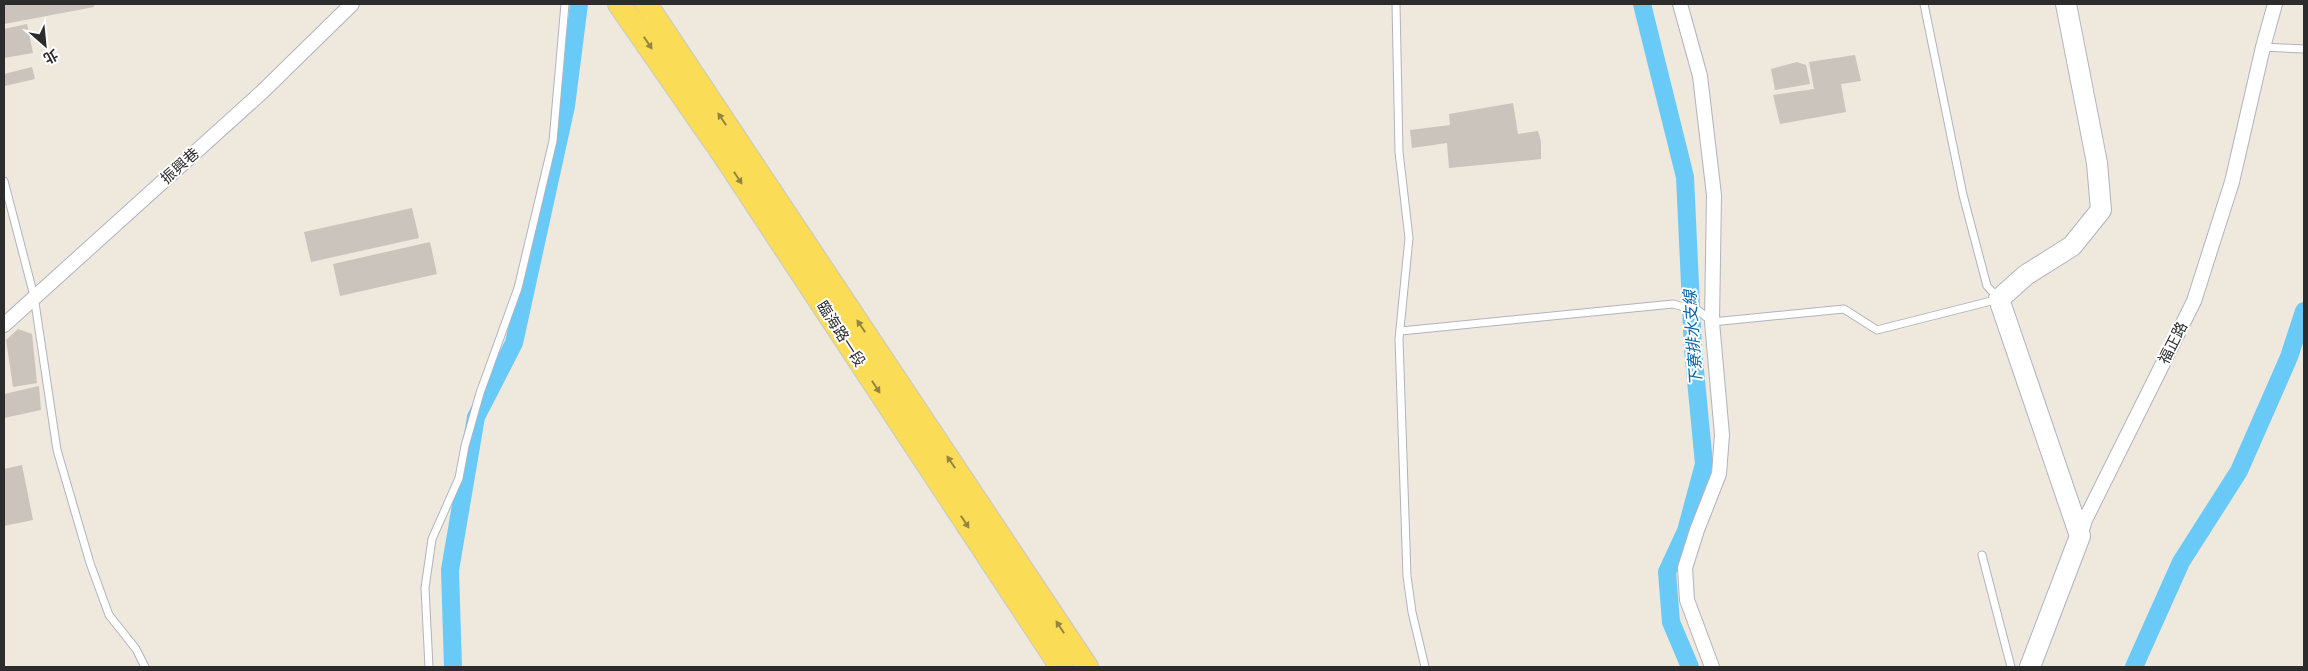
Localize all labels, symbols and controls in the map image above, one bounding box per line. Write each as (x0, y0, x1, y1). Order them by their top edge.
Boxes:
north arrow (20, 20, 70, 70)
one-way arrow (643, 36, 653, 50)
text: 北 (40, 44, 62, 69)
one-way arrow (717, 112, 727, 125)
street label: 振興巷 (156, 143, 204, 189)
one-way arrow (734, 171, 743, 185)
water label: 下寮排水支線 (1678, 287, 1708, 387)
street label: 臨海路一段 (811, 297, 871, 371)
street label: 福正路 (2153, 318, 2193, 368)
one-way arrow (856, 320, 866, 333)
one-way arrow (871, 380, 881, 393)
one-way arrow (946, 455, 956, 468)
one-way arrow (960, 516, 970, 529)
one-way arrow (1055, 620, 1065, 633)

